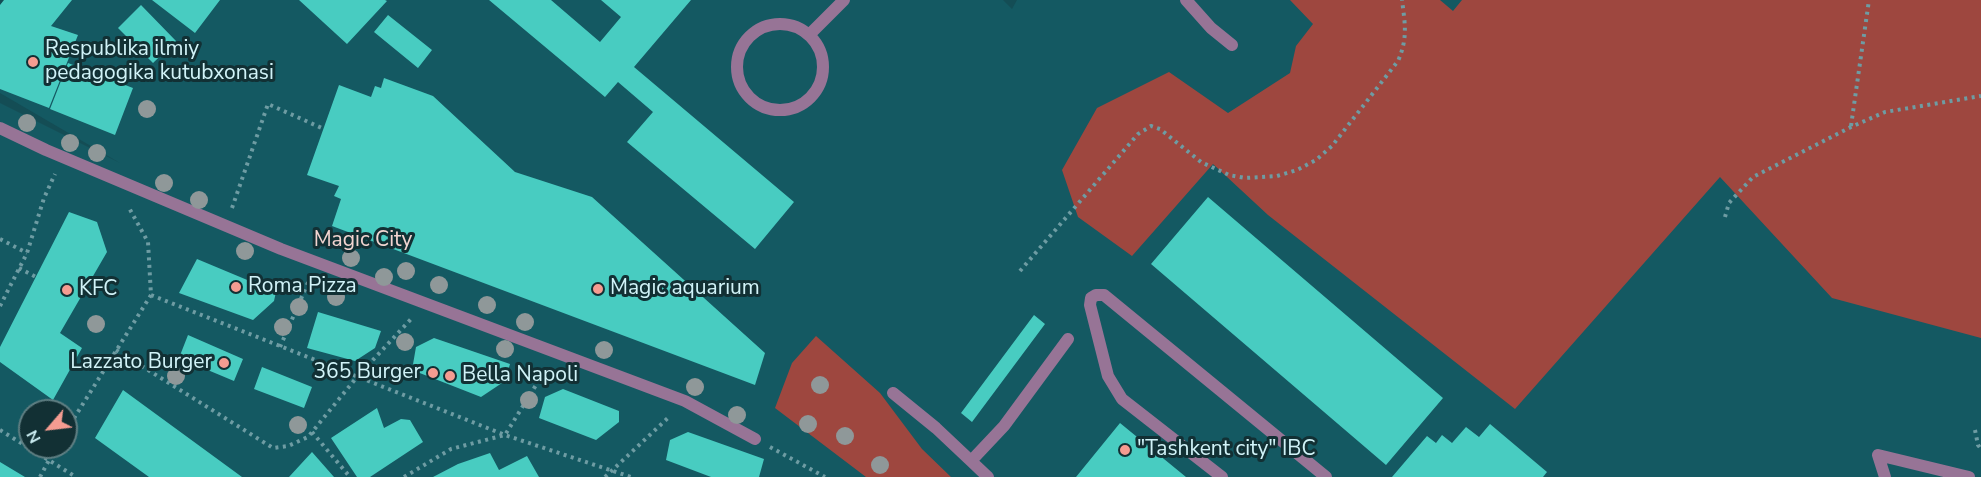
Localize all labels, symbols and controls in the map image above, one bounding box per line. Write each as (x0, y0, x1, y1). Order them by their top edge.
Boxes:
place label: Respublika ilmiy pedagogika kutubxonasi (45, 37, 274, 87)
marker: Respublika ilmiy pedagogika kutubxonasi (26, 55, 40, 69)
park label: Magic City (314, 228, 412, 254)
place label: Roma Pizza (248, 274, 357, 300)
place label: Magic aquarium (610, 276, 760, 302)
place label: KFC (79, 277, 117, 303)
marker: Roma Pizza (229, 280, 243, 294)
marker: Magic aquarium (591, 282, 605, 296)
marker: KFC (60, 283, 74, 297)
place label: Lazzato Burger (70, 350, 212, 376)
marker: Lazzato Burger (217, 356, 231, 370)
place label: 365 Burger (313, 360, 421, 386)
place label: Bella Napoli (462, 363, 578, 389)
marker: 365 Burger (426, 366, 440, 380)
marker: Bella Napoli (443, 369, 457, 383)
north arrow (18, 399, 78, 459)
text: N (21, 426, 46, 447)
place label: "Tashkent city" IBC (1137, 437, 1316, 463)
marker: "Tashkent city" IBC (1118, 443, 1132, 457)

